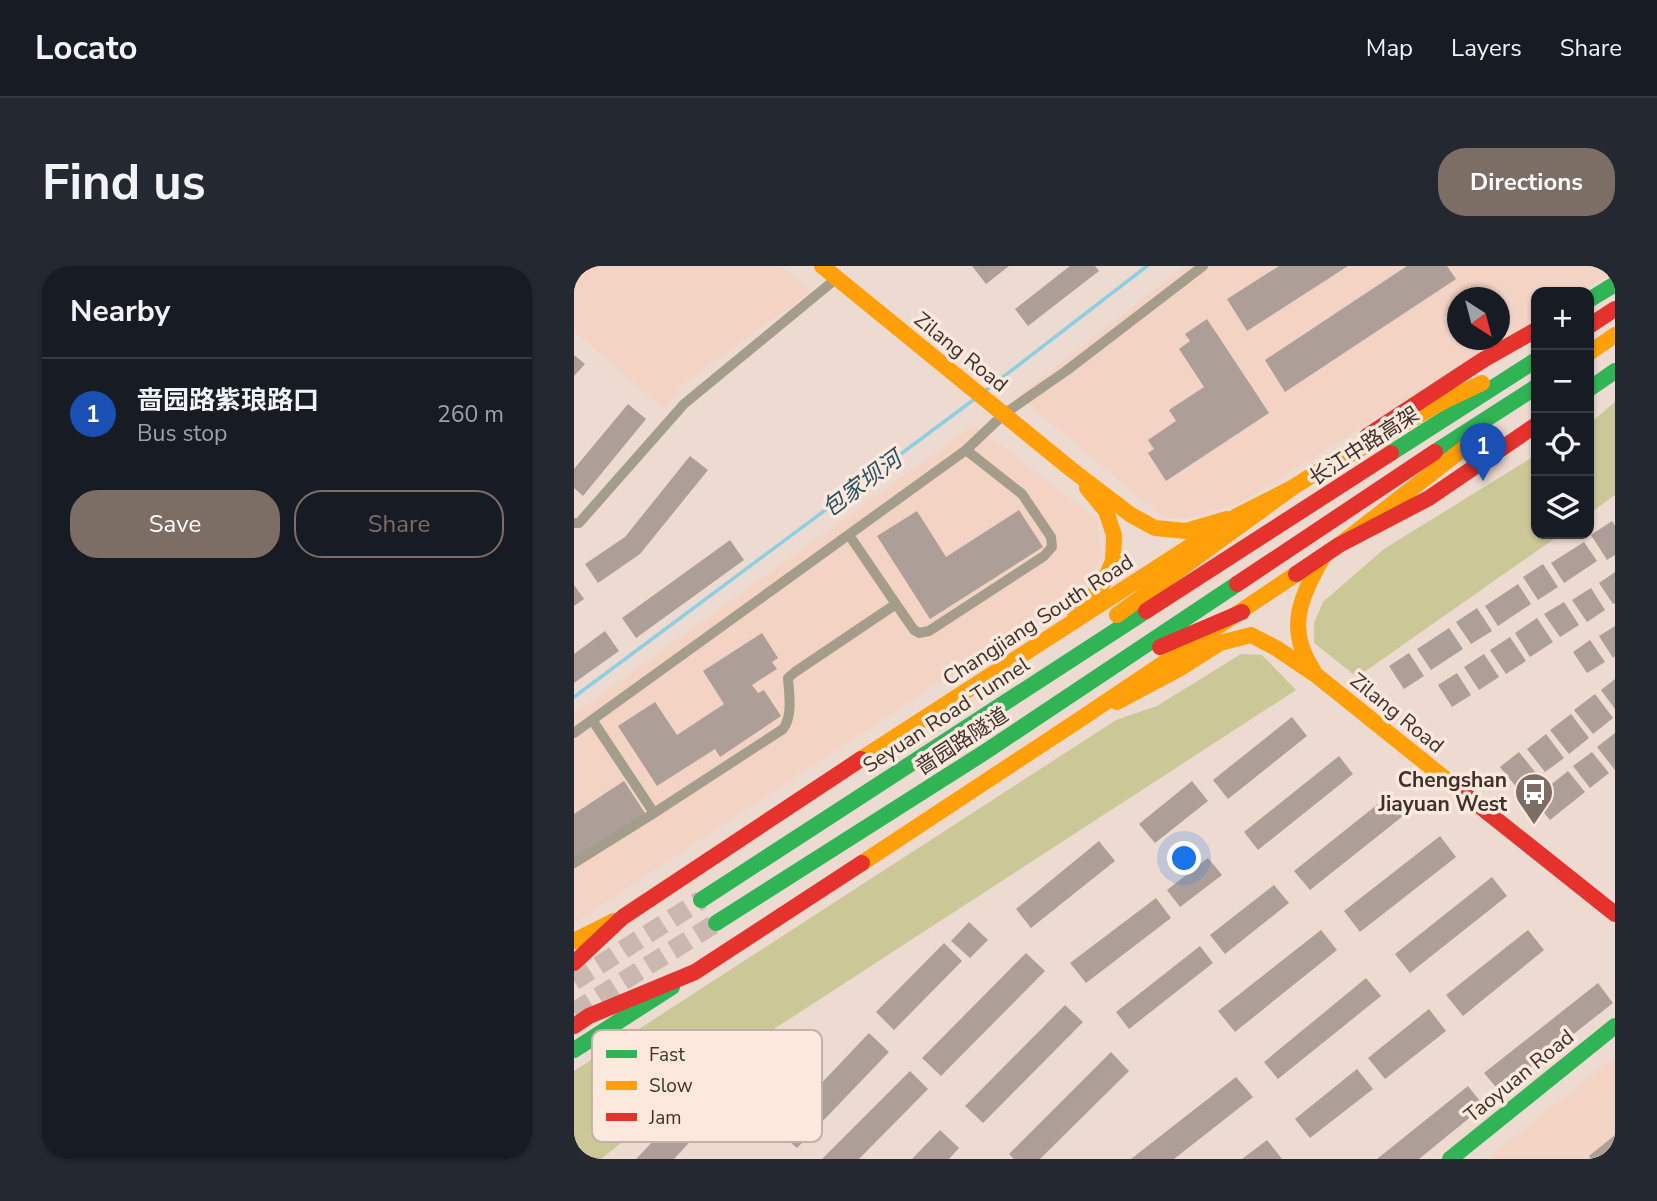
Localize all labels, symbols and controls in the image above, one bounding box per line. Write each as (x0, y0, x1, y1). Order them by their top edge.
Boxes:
text: Locato (35, 26, 137, 71)
text: Map (1366, 32, 1413, 64)
text: Layers (1451, 32, 1522, 64)
text: Share (1560, 32, 1622, 64)
button: Directions (1438, 148, 1615, 216)
text: Find us (42, 149, 206, 216)
north arrow (1447, 287, 1510, 350)
map controls (1531, 287, 1594, 539)
button: + (1531, 287, 1594, 350)
text: Nearby (70, 291, 170, 332)
street label: Zilang Road (908, 306, 1014, 398)
button: − (1531, 350, 1594, 413)
text: 啬园路紫琅路口 (137, 383, 319, 418)
text: 1 (86, 399, 100, 430)
text: 260 m (437, 399, 504, 430)
street label: 长江中路高架 (1304, 400, 1424, 492)
button: locate (1531, 413, 1594, 476)
text: Bus stop (137, 418, 228, 449)
pin: 1 (1460, 423, 1506, 481)
water label: 包家坝河 (816, 442, 911, 524)
button: layers (1531, 476, 1594, 539)
button: Save (70, 490, 280, 558)
button: Share (294, 490, 504, 558)
street label: Changjiang South Road (937, 548, 1139, 692)
street label: Seyuan Road Tunnel (857, 650, 1035, 779)
street label: Zilang Road (1344, 667, 1450, 759)
street label: 啬园路隧道 (910, 701, 1014, 781)
place label: Chengshan Jiayuan West (1378, 766, 1508, 818)
bus stop icon: Chengshan Jiayuan West (1513, 771, 1555, 826)
your location (1167, 841, 1201, 875)
street label: Taoyuan Road (1458, 1023, 1580, 1129)
legend (592, 1030, 822, 1142)
text: Fast (649, 1042, 685, 1068)
text: Slow (649, 1073, 693, 1099)
text: Jam (648, 1105, 682, 1131)

